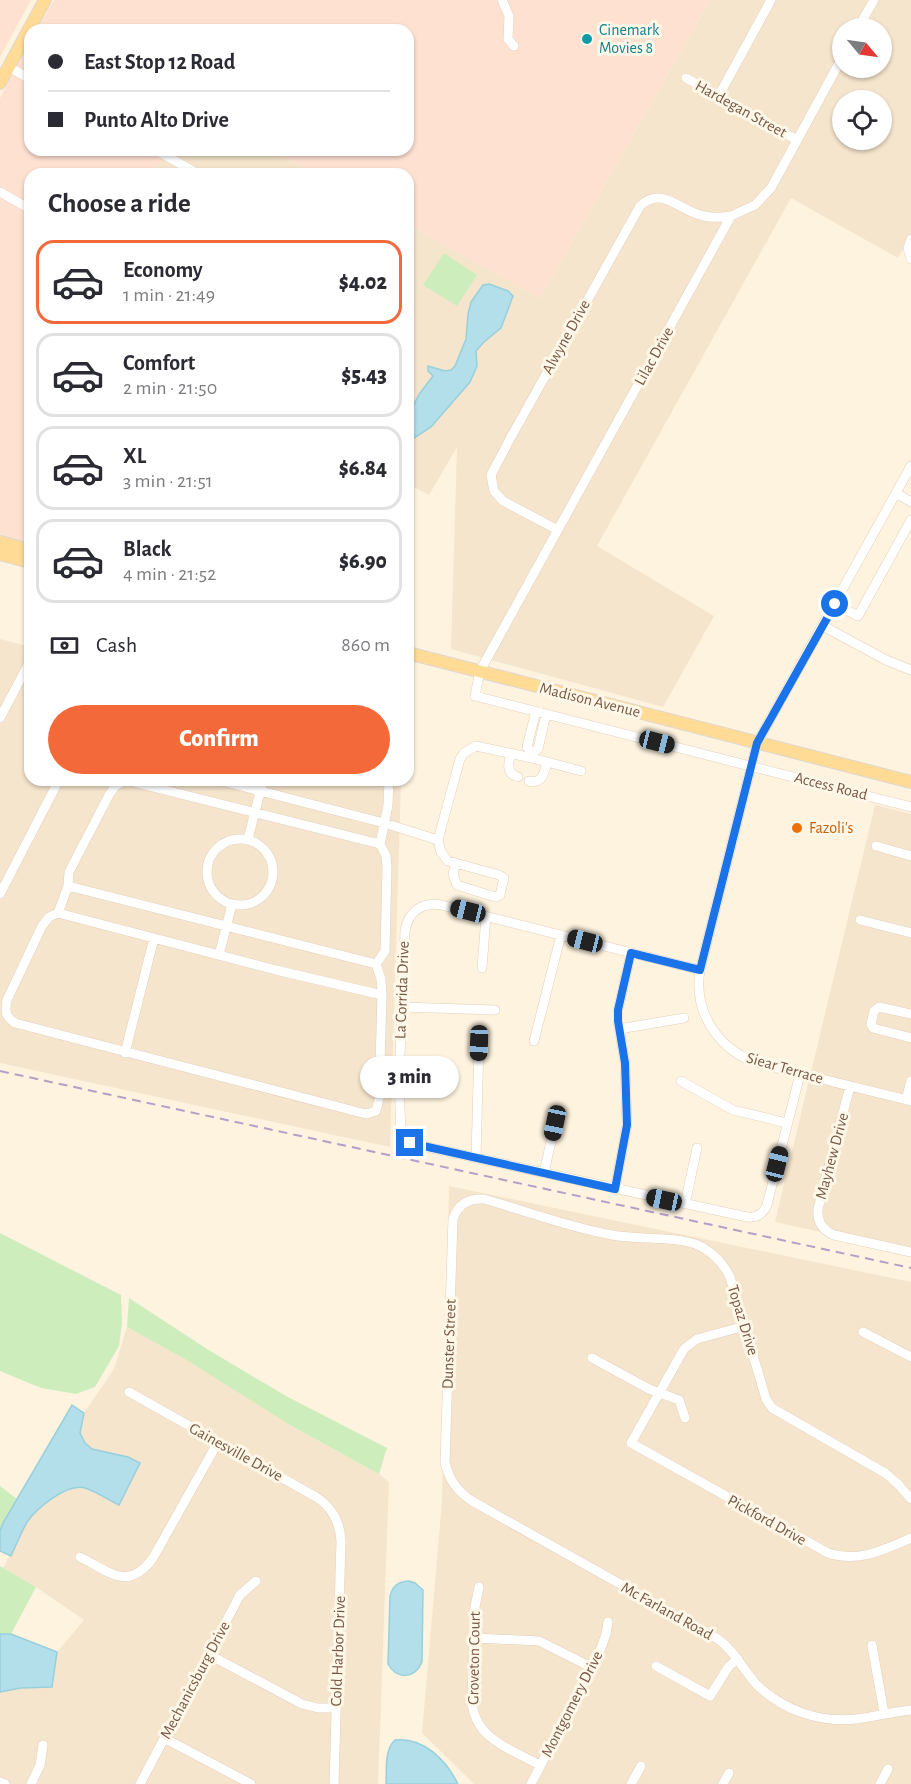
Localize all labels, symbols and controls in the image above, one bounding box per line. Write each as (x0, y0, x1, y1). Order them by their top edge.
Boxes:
north arrow (832, 18, 892, 78)
map controls (832, 18, 892, 150)
place label: Cinemark Movies 8 (599, 22, 660, 56)
marker: Cinemark Movies 8 (580, 32, 594, 46)
text: East Stop 12 Road (84, 51, 235, 73)
street label: Hardegan Street (693, 77, 789, 141)
button: locate (832, 90, 892, 150)
text: Punto Alto Drive (84, 109, 229, 131)
text: Choose a ride (48, 190, 191, 217)
icon: car (51, 255, 105, 309)
text: Economy (123, 259, 203, 281)
text: $4.02 (339, 271, 387, 293)
text: 1 min · 21:49 (123, 285, 215, 305)
street label: Alwyne Drive (539, 297, 594, 377)
street label: Lilac Drive (632, 324, 676, 388)
icon: car (51, 348, 105, 402)
text: Comfort (123, 352, 195, 374)
text: $5.43 (341, 364, 387, 386)
text: 2 min · 21:50 (123, 378, 217, 398)
icon: car (51, 441, 105, 495)
text: XL (123, 445, 146, 467)
text: $6.84 (339, 457, 387, 479)
text: 3 min · 21:51 (123, 471, 213, 491)
icon: car (51, 534, 105, 588)
text: Black (123, 538, 171, 560)
text: $6.90 (339, 550, 387, 572)
text: 4 min · 21:52 (123, 564, 216, 584)
route start (821, 590, 848, 617)
icon: cash (48, 629, 81, 662)
text: Cash (96, 634, 137, 656)
text: 860 m (341, 635, 390, 655)
street label: Madison Avenue (538, 680, 642, 720)
button: Confirm (48, 705, 390, 774)
car (637, 729, 677, 755)
street label: Access Road (793, 769, 869, 803)
place label: Fazoli's (809, 820, 854, 836)
marker: Fazoli's (790, 821, 804, 835)
car (448, 898, 488, 924)
car (565, 928, 605, 954)
street label: La Corrida Drive (392, 941, 412, 1039)
car (469, 1025, 489, 1061)
street label: Siear Terrace (745, 1049, 825, 1087)
callout: 3 min (360, 1056, 460, 1098)
text: 3 min (387, 1067, 432, 1087)
car (542, 1104, 568, 1142)
street label: Mayhew Drive (813, 1111, 852, 1201)
route end (396, 1129, 423, 1156)
car (764, 1144, 790, 1184)
car (645, 1187, 683, 1213)
street label: Topaz Drive (725, 1283, 761, 1357)
street label: Dunster Street (439, 1299, 459, 1389)
street label: Gainesville Drive (187, 1420, 285, 1484)
street label: Pickford Drive (725, 1492, 809, 1548)
street label: Mc Farland Road (618, 1579, 716, 1643)
street label: Cold Harbor Drive (328, 1595, 348, 1707)
street label: Groveton Court (465, 1611, 483, 1705)
street label: Mechanicsburg Drive (157, 1619, 233, 1741)
street label: Montgomery Drive (538, 1648, 607, 1760)

